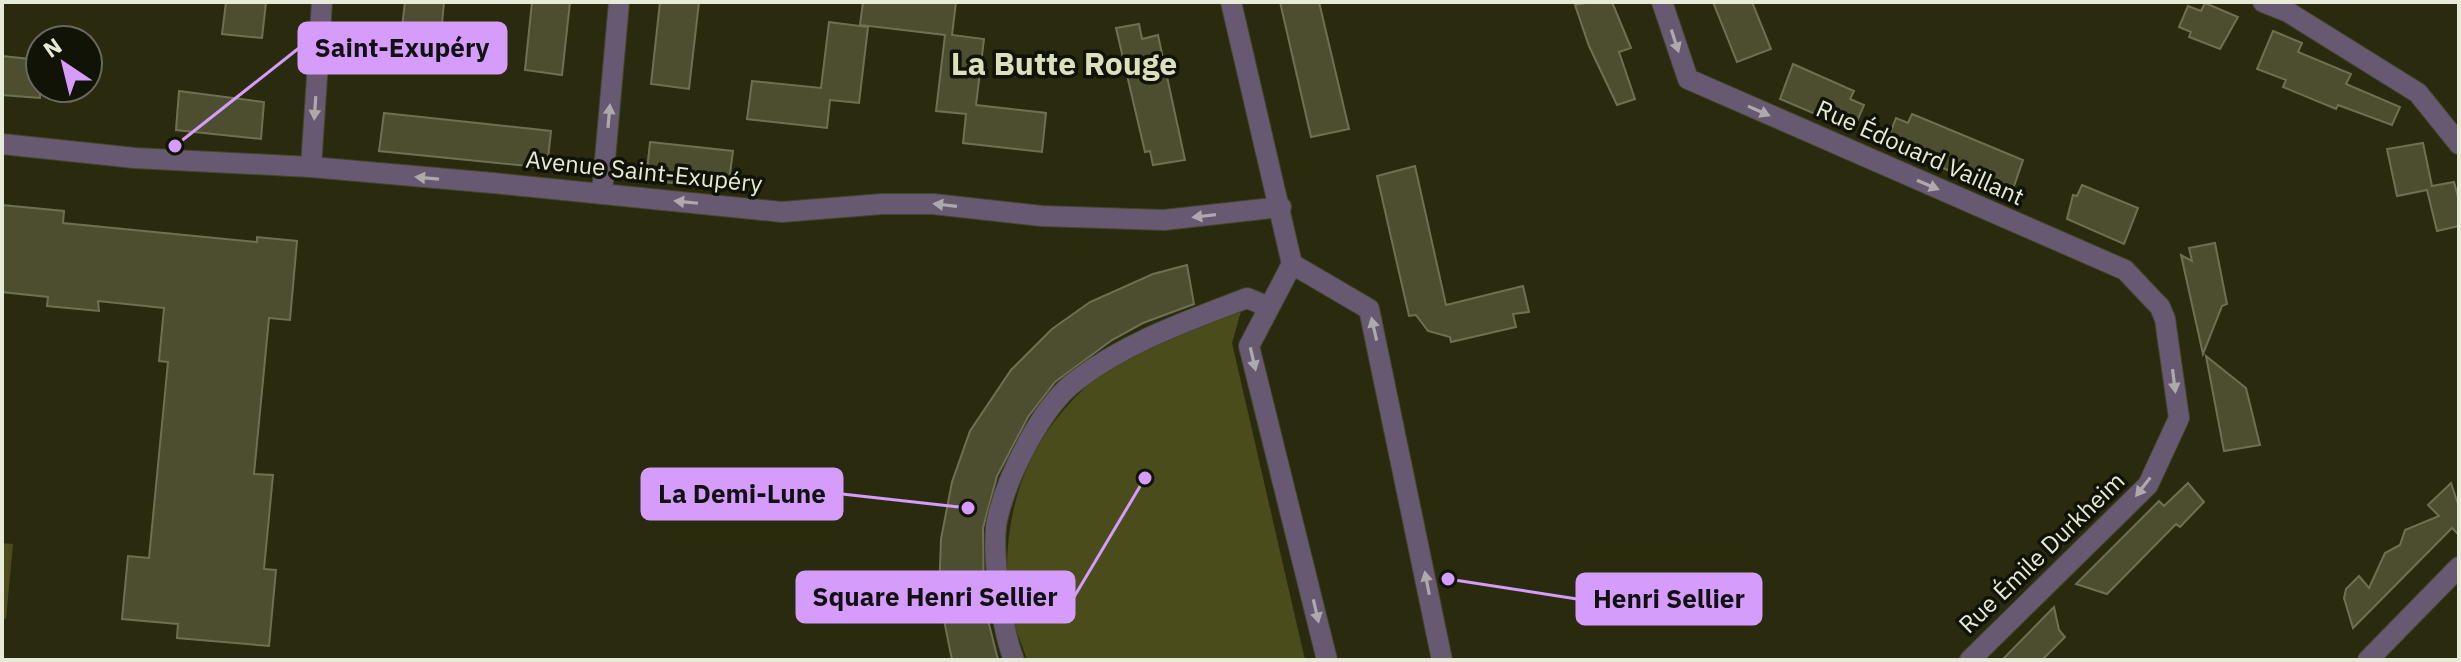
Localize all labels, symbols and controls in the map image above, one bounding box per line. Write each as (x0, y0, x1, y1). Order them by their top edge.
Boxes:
callout: Saint-Exupéry (299, 23, 506, 73)
north arrow (24, 24, 104, 104)
one-way arrow (1669, 29, 1682, 53)
text: Saint-Exupéry (315, 30, 490, 64)
text: N (37, 31, 67, 64)
district label: La Butte Rouge (951, 42, 1177, 84)
street label: Rue Édouard Vaillant (1812, 92, 2029, 212)
one-way arrow (308, 96, 321, 121)
one-way arrow (603, 103, 616, 128)
one-way arrow (1747, 104, 1771, 117)
street label: Avenue Saint-Exupéry (524, 143, 764, 199)
one-way arrow (414, 171, 439, 184)
one-way arrow (1916, 178, 1940, 191)
one-way arrow (673, 196, 698, 209)
one-way arrow (932, 199, 957, 212)
one-way arrow (1191, 209, 1216, 222)
one-way arrow (1367, 316, 1379, 341)
one-way arrow (1247, 346, 1259, 371)
one-way arrow (2168, 369, 2181, 394)
street label: Rue Émile Durkheim (1951, 465, 2131, 640)
callout: La Demi-Lune (642, 469, 842, 519)
text: La Demi-Lune (658, 476, 826, 510)
one-way arrow (2136, 477, 2152, 497)
one-way arrow (1420, 571, 1433, 596)
callout: Square Henri Sellier (797, 572, 1074, 622)
callout: Henri Sellier (1577, 574, 1761, 624)
text: Square Henri Sellier (812, 579, 1058, 613)
text: Henri Sellier (1593, 581, 1745, 615)
one-way arrow (1310, 598, 1323, 623)

